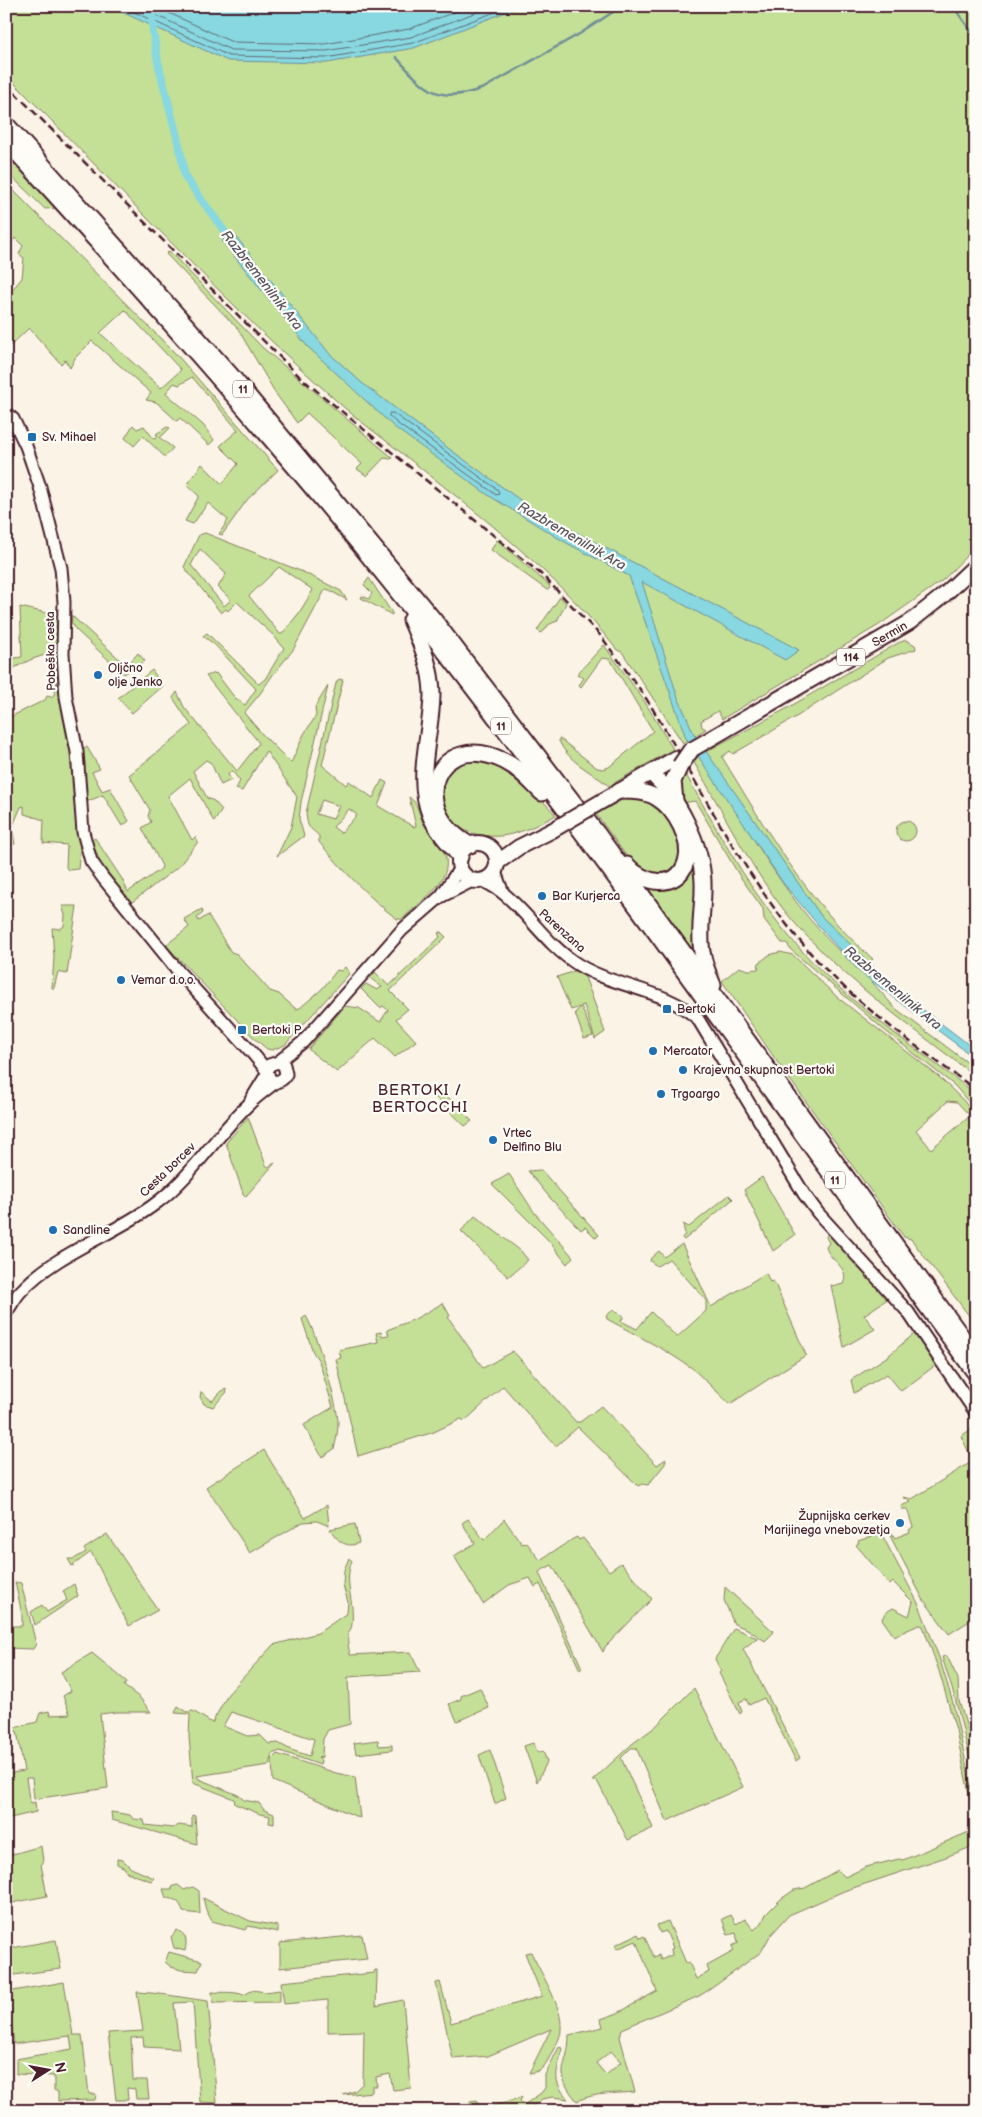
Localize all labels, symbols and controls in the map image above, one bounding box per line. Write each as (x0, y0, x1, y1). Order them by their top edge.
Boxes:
water label: Razbremenilnik Ara (218, 227, 306, 333)
road number: 11 (233, 380, 253, 398)
place label: Sv. Mihael (42, 430, 96, 445)
marker: Sv. Mihael (26, 431, 38, 443)
water label: Razbremenilnik Ara (515, 498, 629, 574)
street label: Pobeška cesta (43, 611, 59, 691)
street label: Sermin (869, 618, 910, 650)
road number: 114 (837, 649, 865, 666)
place label: Oljčno olje Jenko (108, 661, 163, 690)
marker: Oljčno olje Jenko (92, 669, 104, 681)
road number: 11 (491, 718, 511, 734)
place label: Bar Kurjerca (552, 889, 621, 904)
marker: Bar Kurjerca (536, 890, 548, 902)
street label: Parenzana (536, 906, 589, 956)
water label: Razbremenilnik Ara (841, 942, 945, 1034)
place label: Vemar d.o.o. (131, 973, 196, 988)
marker: Vemar d.o.o. (115, 974, 127, 986)
place label: Bertoki (677, 1002, 716, 1017)
marker: Bertoki (661, 1003, 673, 1015)
place label: Bertoki P (252, 1023, 302, 1038)
marker: Bertoki P (236, 1024, 248, 1036)
place label: Mercator (663, 1044, 713, 1059)
marker: Mercator (647, 1045, 659, 1057)
place label: Krajevna skupnost Bertoki (693, 1063, 835, 1078)
marker: Krajevna skupnost Bertoki (677, 1064, 689, 1076)
district label: BERTOKI / BERTOCCHI (372, 1081, 468, 1117)
place label: Trgoargo (671, 1087, 720, 1102)
marker: Trgoargo (655, 1088, 667, 1100)
place label: Vrtec Delfino Blu (503, 1126, 562, 1155)
marker: Vrtec Delfino Blu (487, 1134, 499, 1146)
street label: Cesta borcev (137, 1139, 199, 1200)
road number: 11 (825, 1172, 845, 1188)
place label: Sandline (63, 1223, 110, 1238)
marker: Sandline (47, 1224, 59, 1236)
place label: Župnijska cerkev Marijinega vnebovzetja (764, 1508, 890, 1538)
marker: Župnijska cerkev Marijinega vnebovzetja (894, 1517, 906, 1529)
north arrow (22, 2044, 72, 2094)
text: N (51, 2061, 70, 2074)

